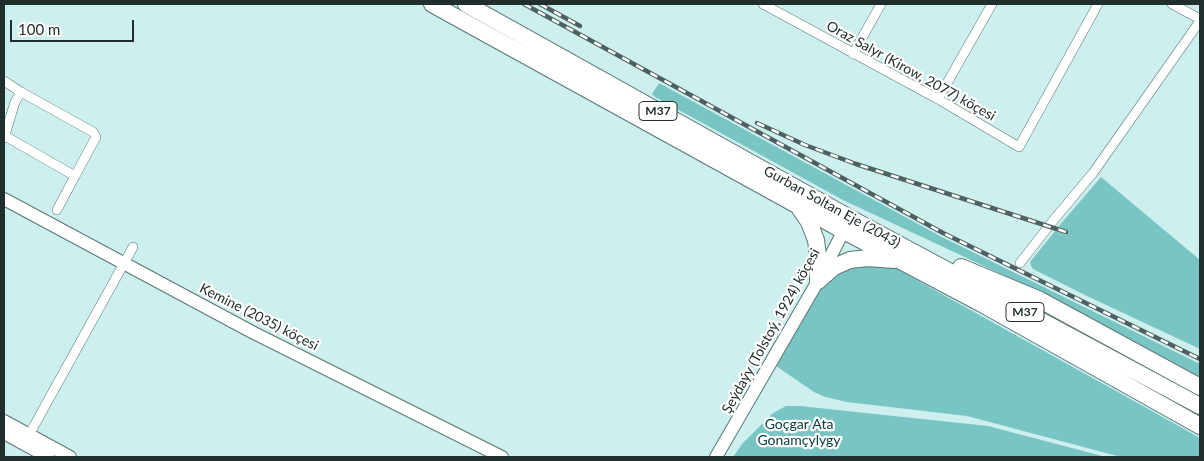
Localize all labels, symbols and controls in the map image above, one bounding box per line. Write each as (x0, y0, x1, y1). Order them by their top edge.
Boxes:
scale bar (12, 10, 136, 42)
street label: Oraz Salyr (Kirow, 2077) köçesi (823, 17, 999, 125)
text: 100 m (18, 20, 60, 38)
road number: M37 (639, 102, 677, 120)
street label: Gurban Soltan Eje (2043) (761, 162, 903, 252)
street label: Şeýdaýy (Tolstoý, 1924) köçesi (719, 246, 823, 416)
street label: Kemine (2035) köçesi (197, 280, 321, 354)
road number: M37 (1006, 302, 1044, 322)
park label: Goçgar Ata Gonamçylygy (757, 416, 841, 448)

